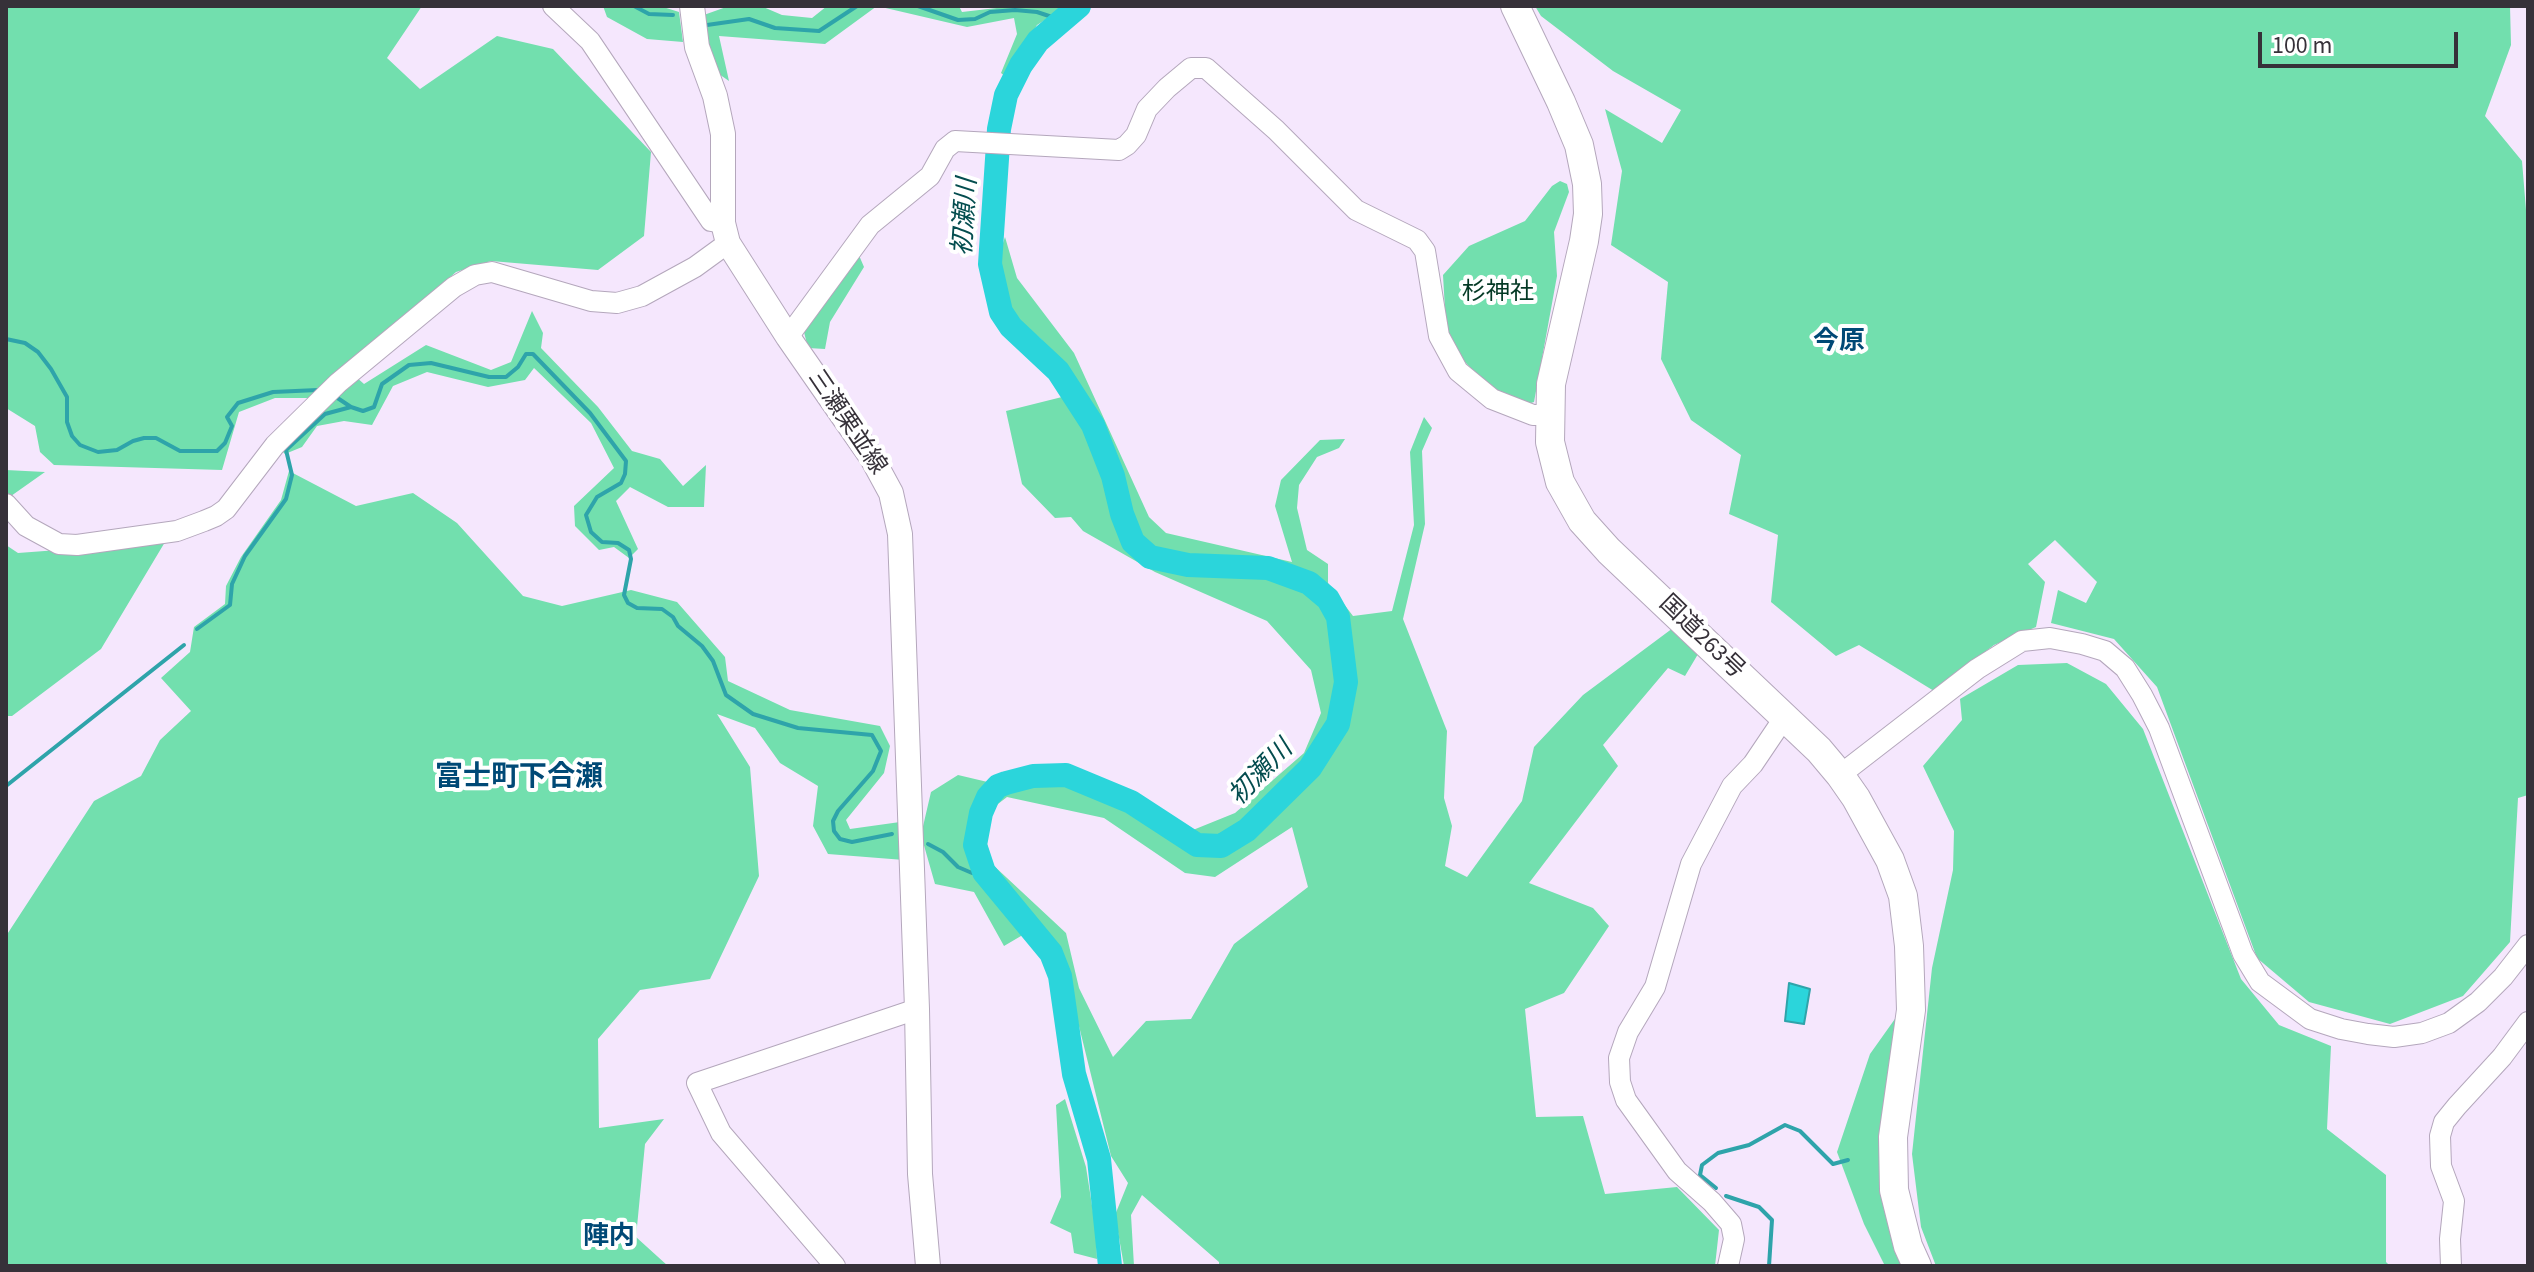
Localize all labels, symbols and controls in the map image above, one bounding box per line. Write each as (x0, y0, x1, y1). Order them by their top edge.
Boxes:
scale bar (2262, 16, 2462, 66)
text: 100 m (2272, 28, 2332, 63)
water label: 初瀬川 (949, 177, 985, 257)
park label: 杉神社 (1462, 280, 1534, 308)
district label: 今原 (1813, 327, 1865, 359)
street label: 三瀬栗並線 (801, 365, 891, 481)
street label: 国道263号 (1652, 590, 1750, 686)
water label: 初瀬川 (1224, 735, 1300, 813)
district label: 富士町下合瀬 (435, 762, 603, 796)
district label: 陣内 (583, 1222, 635, 1254)

